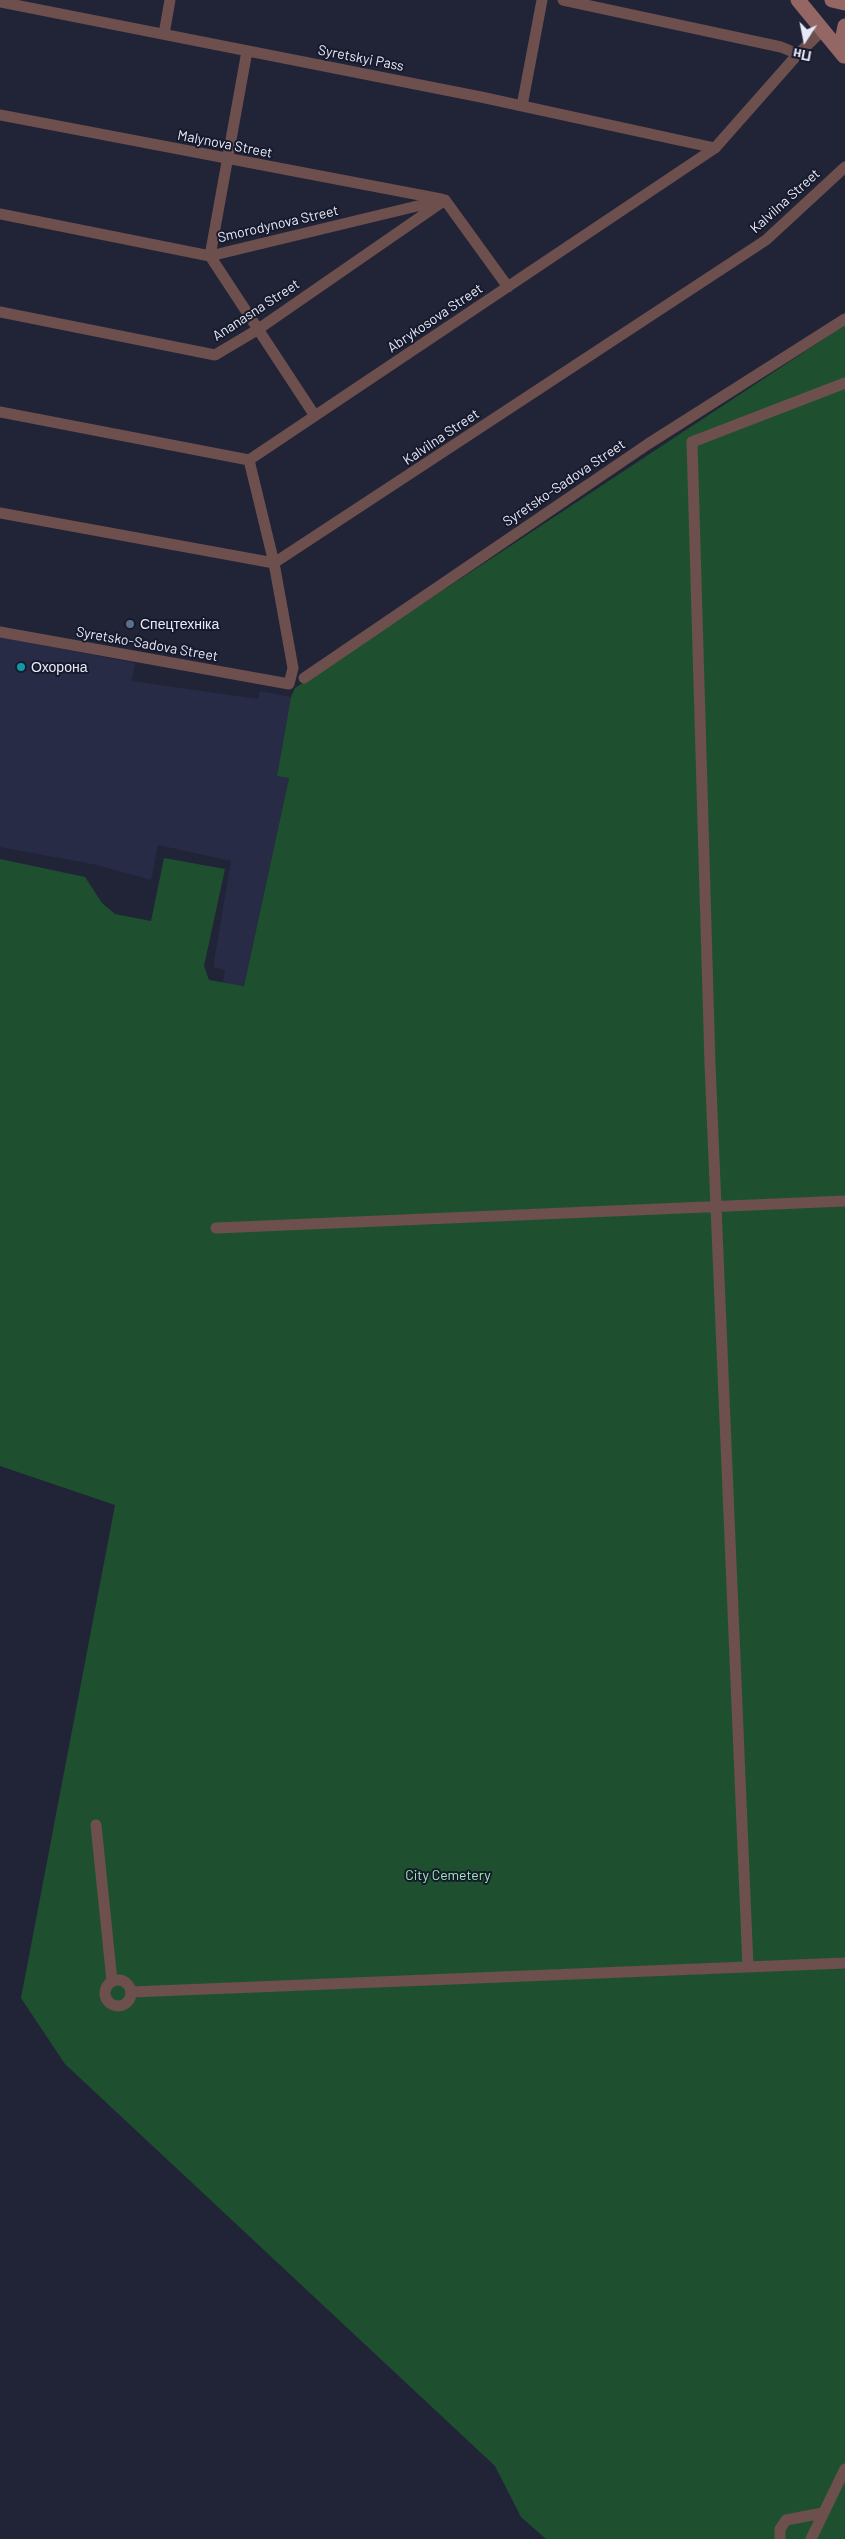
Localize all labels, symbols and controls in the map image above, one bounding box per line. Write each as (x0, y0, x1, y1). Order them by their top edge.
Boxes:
north arrow (780, 15, 830, 65)
street label: Syretskyi Pass (317, 41, 405, 75)
text: Пн (791, 45, 813, 65)
street label: Malynova Street (176, 127, 274, 161)
street label: Kalvilna Street (747, 165, 823, 237)
street label: Smorodynova Street (216, 202, 340, 246)
street label: Ananasna Street (209, 276, 303, 344)
street label: Abrykosova Street (384, 280, 486, 356)
street label: Kalvilna Street (400, 405, 482, 469)
street label: Syretsko-Sadova Street (500, 436, 628, 530)
place label: Спецтехніка (140, 616, 219, 632)
marker: Спецтехніка (124, 618, 136, 630)
street label: Syretsko-Sadova Street (75, 623, 219, 665)
place label: Охорона (31, 659, 87, 675)
marker: Охорона (15, 661, 27, 673)
park label: City Cemetery (405, 1867, 491, 1883)

